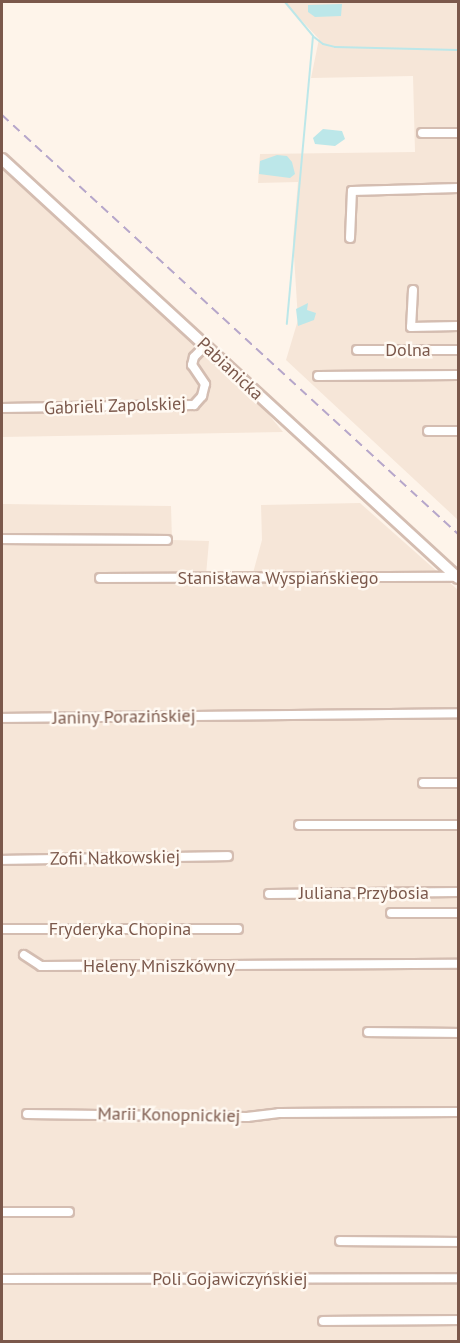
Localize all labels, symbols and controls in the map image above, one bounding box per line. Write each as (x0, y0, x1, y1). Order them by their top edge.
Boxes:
street label: Pabianicka (193, 333, 267, 405)
street label: Dolna (385, 339, 431, 361)
street label: Gabrieli Zapolskiej (43, 393, 187, 419)
street label: Stanisława Wyspiańskiego (177, 567, 379, 589)
street label: Janiny Porazińskiej (52, 705, 196, 729)
street label: Zofii Nałkowskiej (50, 846, 180, 870)
street label: Juliana Przybosia (299, 882, 429, 904)
street label: Fryderyka Chopina (49, 918, 191, 940)
street label: Heleny Mniszkówny (83, 955, 235, 977)
street label: Marii Konopnickiej (97, 1103, 241, 1127)
street label: Poli Gojawiczyńskiej (152, 1268, 308, 1290)

